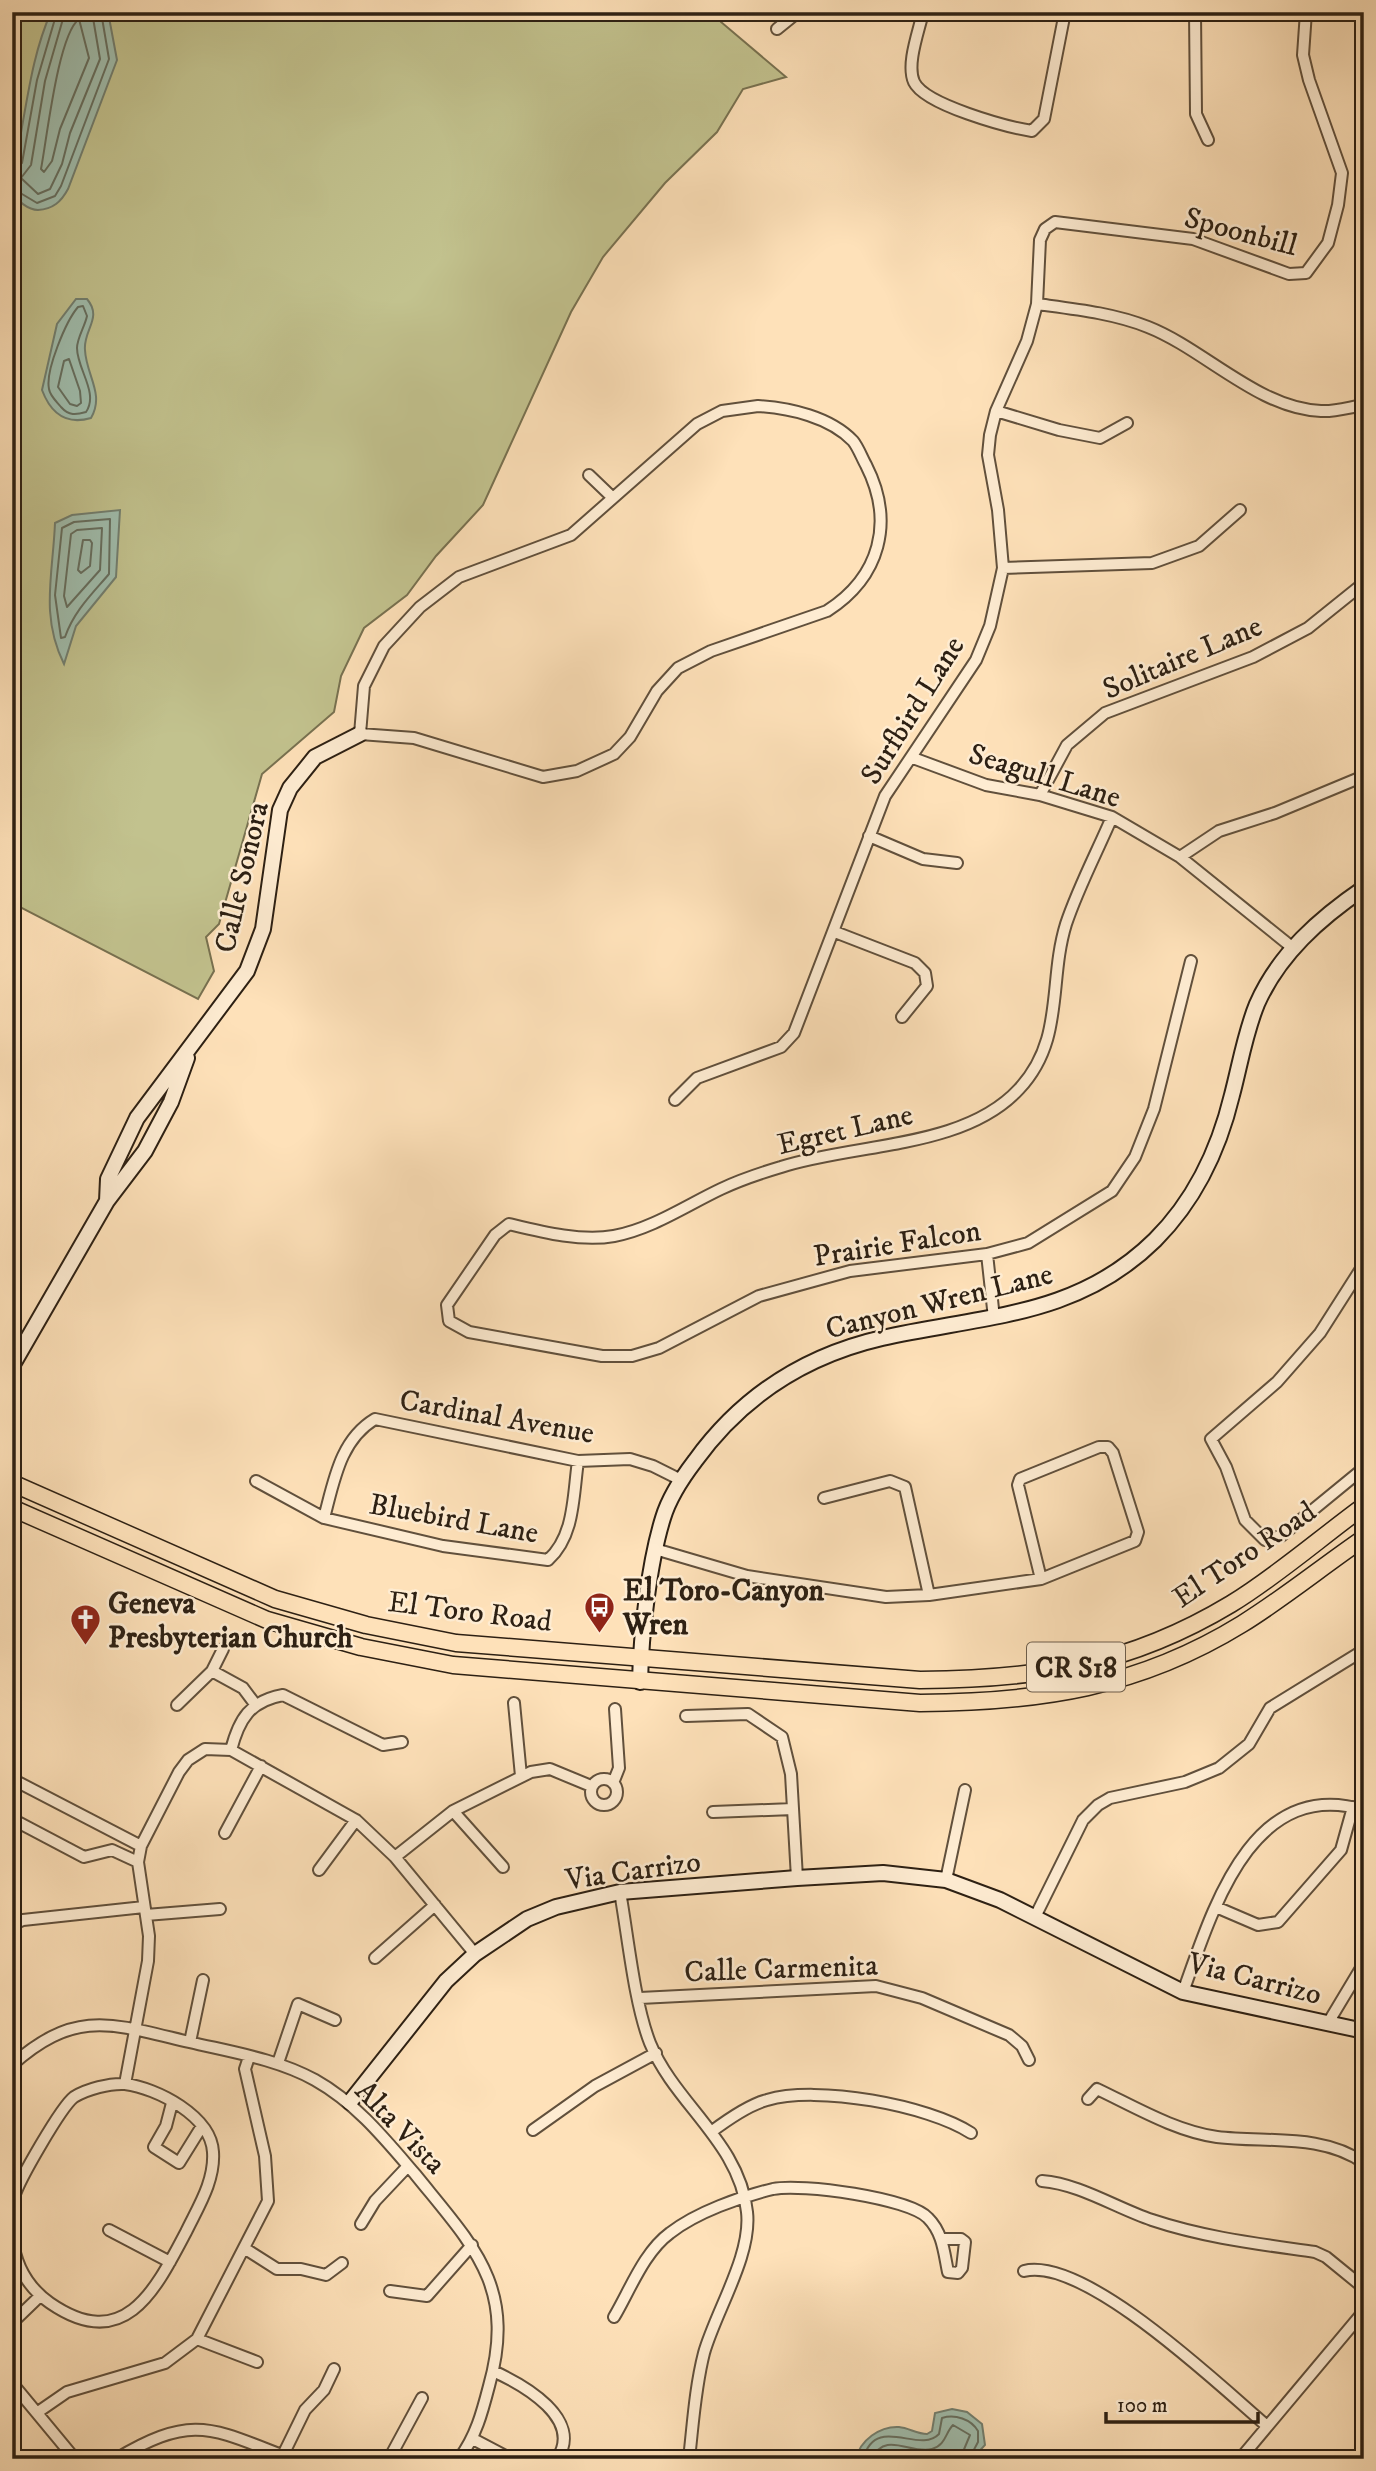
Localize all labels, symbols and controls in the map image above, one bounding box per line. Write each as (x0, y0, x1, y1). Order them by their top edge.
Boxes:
street label: Spoonbill (1180, 200, 1301, 265)
street label: Solitaire Lane (1097, 608, 1268, 708)
street label: Surfbird Lane (853, 630, 973, 792)
street label: Seagull Lane (964, 736, 1125, 817)
street label: Calle Sonora (207, 798, 278, 956)
street label: Egret Lane (774, 1097, 917, 1164)
street label: Prairie Falcon (811, 1213, 984, 1276)
street label: Canyon Wren Lane (822, 1256, 1057, 1349)
street label: Cardinal Avenue (397, 1382, 597, 1453)
street label: Bluebird Lane (366, 1486, 541, 1553)
street label: El Toro Road (1166, 1494, 1324, 1617)
place label: El Toro-Canyon Wren (622, 1573, 824, 1644)
street label: El Toro Road (386, 1584, 554, 1641)
place label: Geneva Presbyterian Church (108, 1586, 353, 1657)
bus stop icon: El Toro-Canyon Wren (583, 1590, 617, 1634)
church icon: Geneva Presbyterian Church (68, 1603, 102, 1647)
road number: CR S18 (1027, 1642, 1125, 1692)
street label: Via Carrizo (562, 1844, 703, 1899)
street label: Via Carrizo (1183, 1945, 1325, 2014)
street label: Calle Carmenita (684, 1948, 879, 1991)
street label: Alta Vista (346, 2074, 454, 2183)
scale bar (1106, 2380, 1259, 2424)
text: 100 m (1117, 2393, 1168, 2419)

